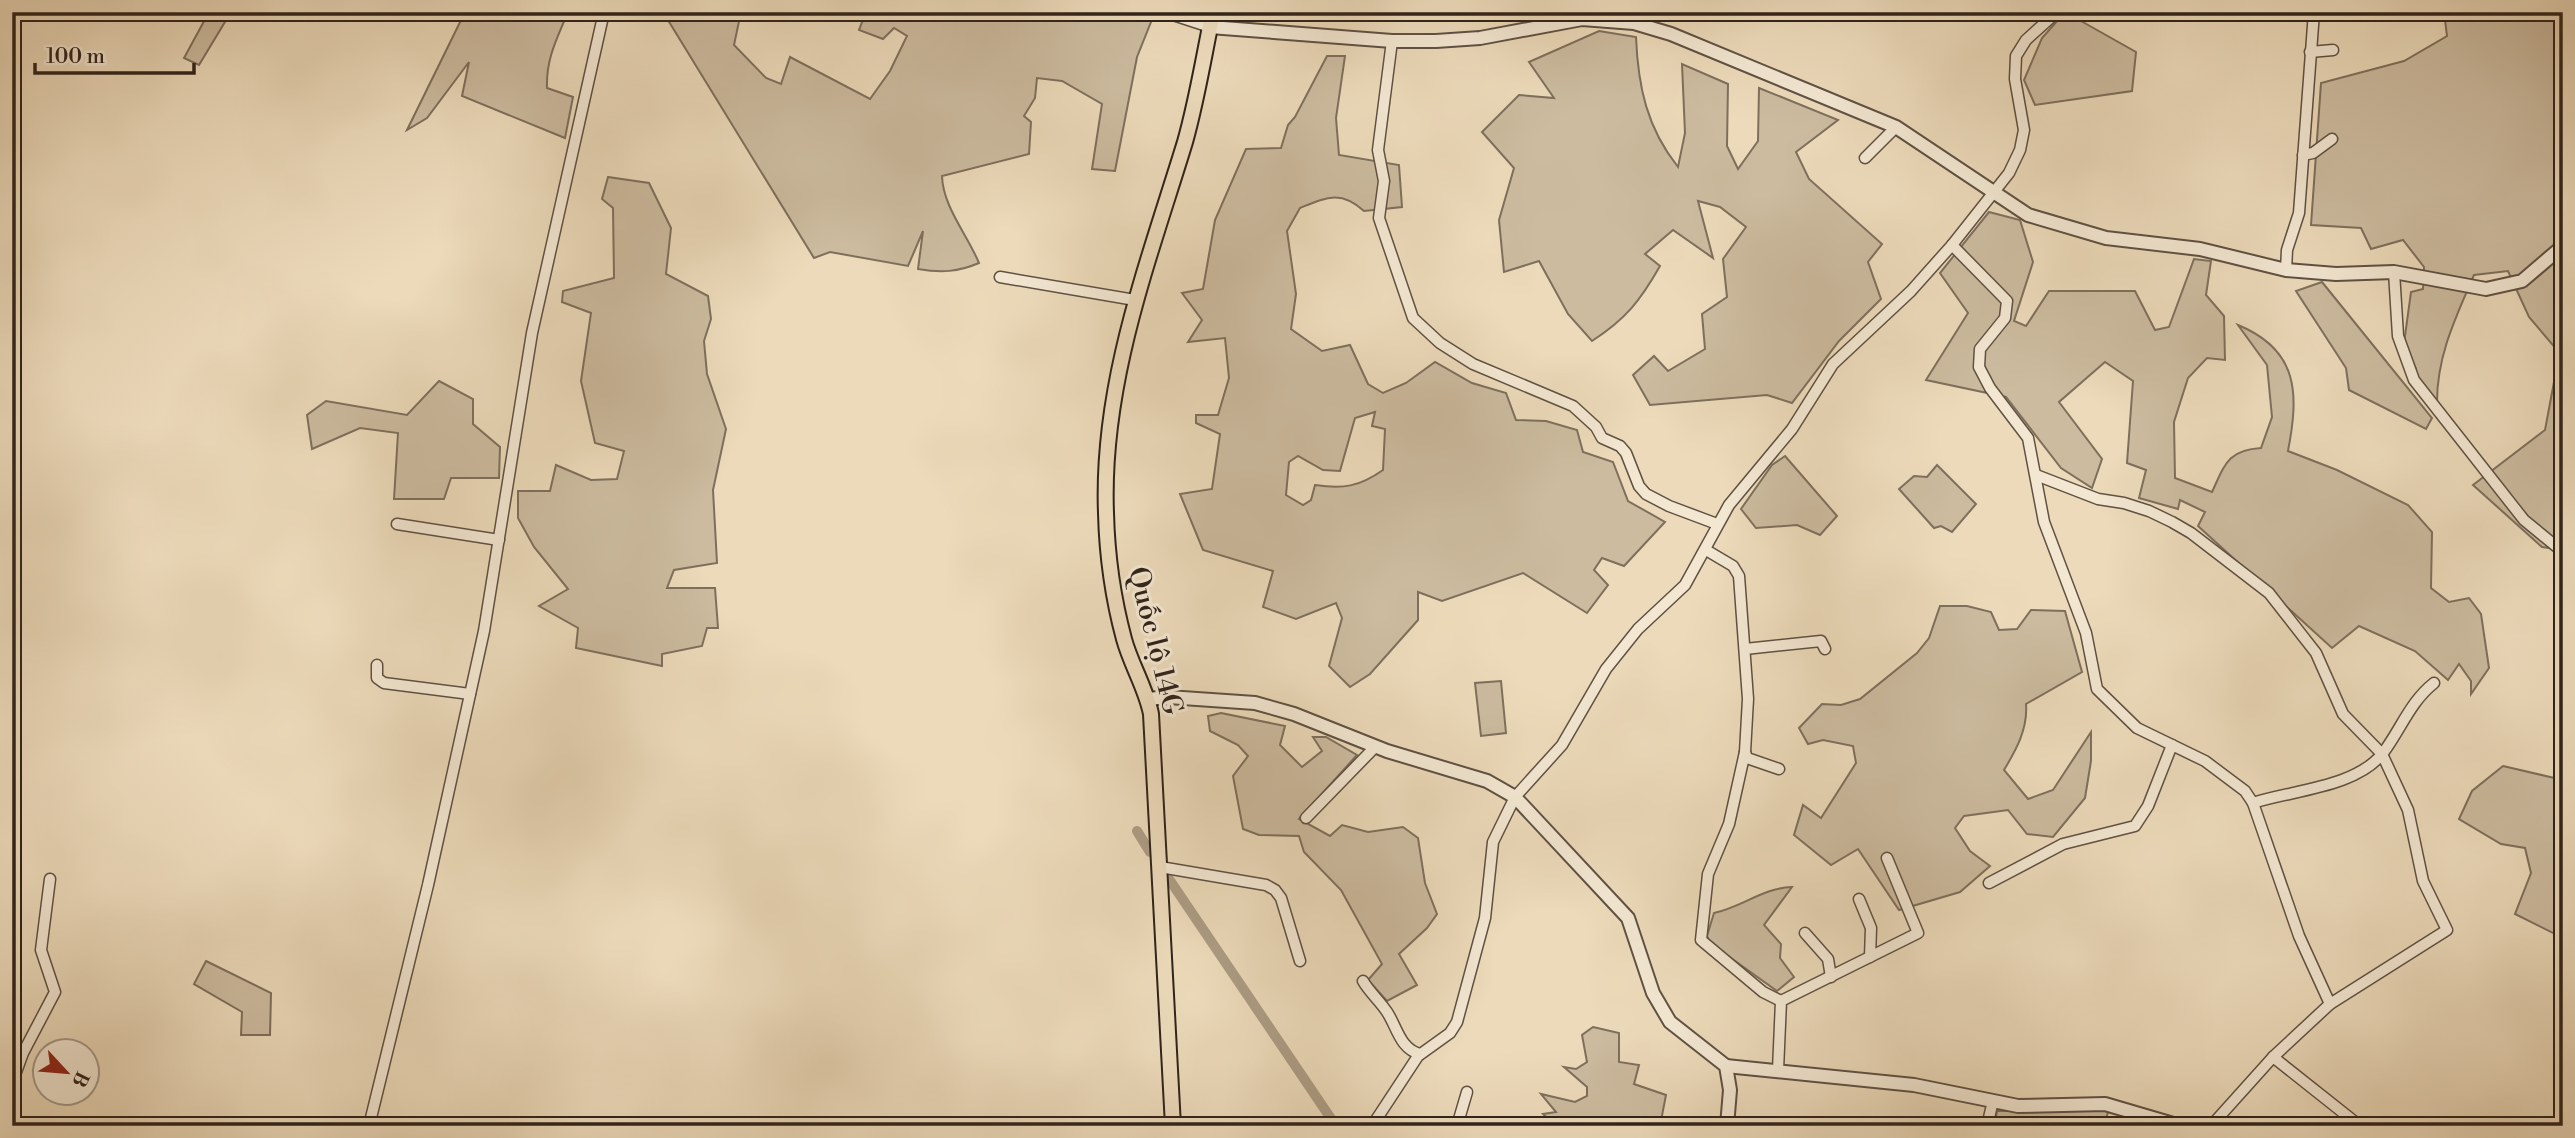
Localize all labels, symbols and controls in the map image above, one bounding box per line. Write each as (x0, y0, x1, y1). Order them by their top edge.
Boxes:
scale bar (35, 32, 194, 76)
text: 100 m (46, 44, 105, 70)
street label: Quốc lộ 14G (1120, 563, 1190, 719)
north arrow (32, 1036, 102, 1106)
text: B (66, 1067, 94, 1091)

